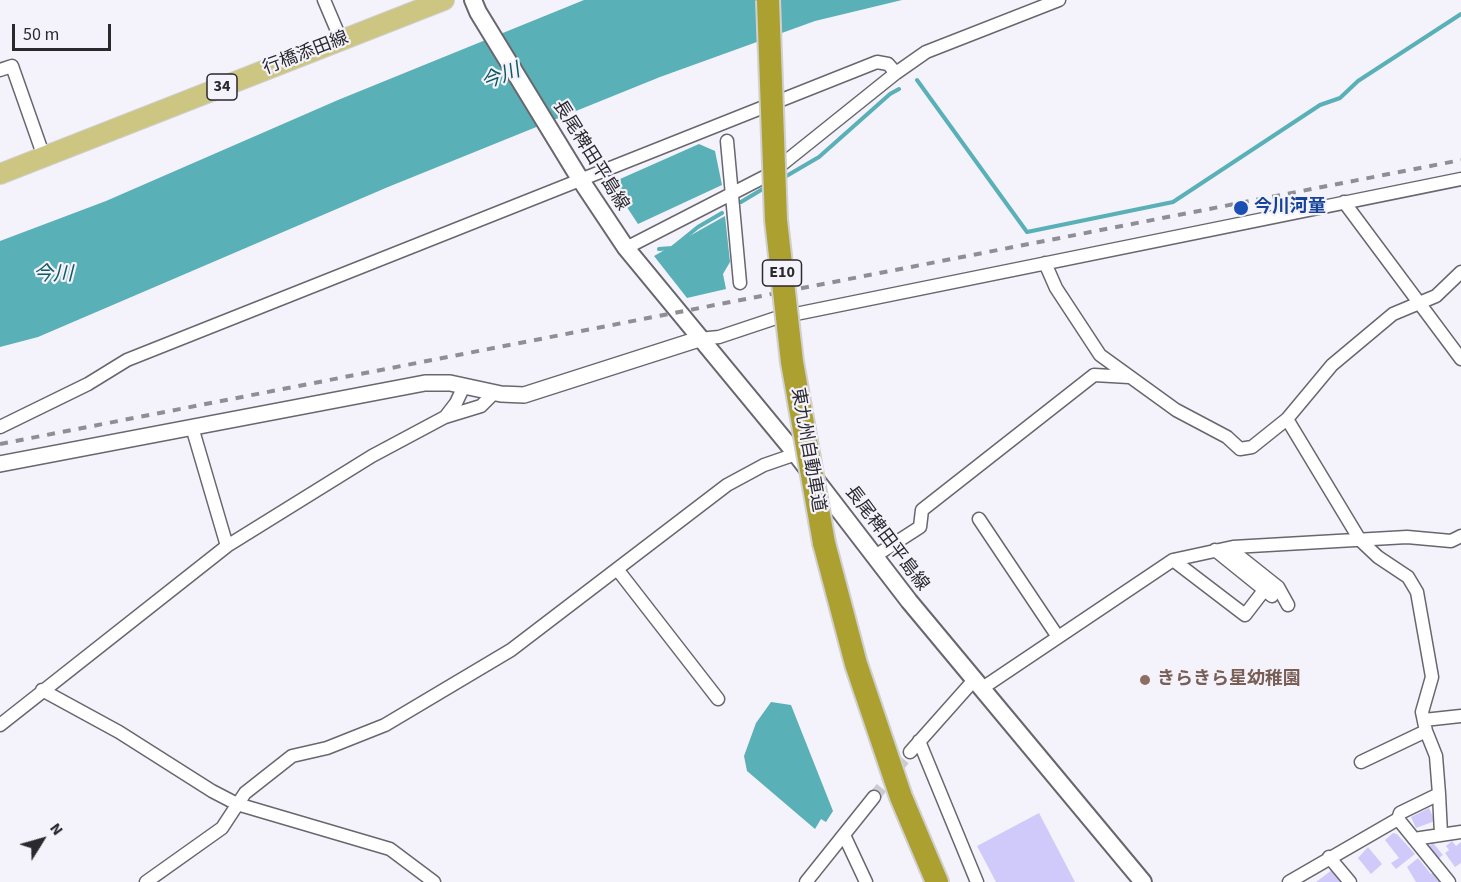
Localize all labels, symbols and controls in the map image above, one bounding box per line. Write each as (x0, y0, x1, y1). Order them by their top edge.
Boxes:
scale bar (15, 12, 114, 50)
text: 50 m (23, 22, 59, 47)
street label: 行橋添田線 (260, 28, 352, 80)
water label: 今川 (478, 60, 524, 96)
road number: 34 (207, 74, 237, 100)
street label: 長尾稗田平島線 (547, 97, 633, 215)
place label: 今川河童 (1254, 197, 1326, 219)
marker: 今川河童 (1232, 199, 1250, 217)
road number: E10 (762, 260, 802, 286)
water label: 今川 (33, 264, 73, 288)
street label: 東九州自動車道 (785, 386, 829, 514)
street label: 長尾稗田平島線 (839, 482, 933, 596)
place label: きらきら星幼稚園 (1157, 669, 1301, 691)
marker: きらきら星幼稚園 (1138, 673, 1152, 687)
north arrow (12, 810, 72, 870)
text: N (44, 818, 68, 840)

